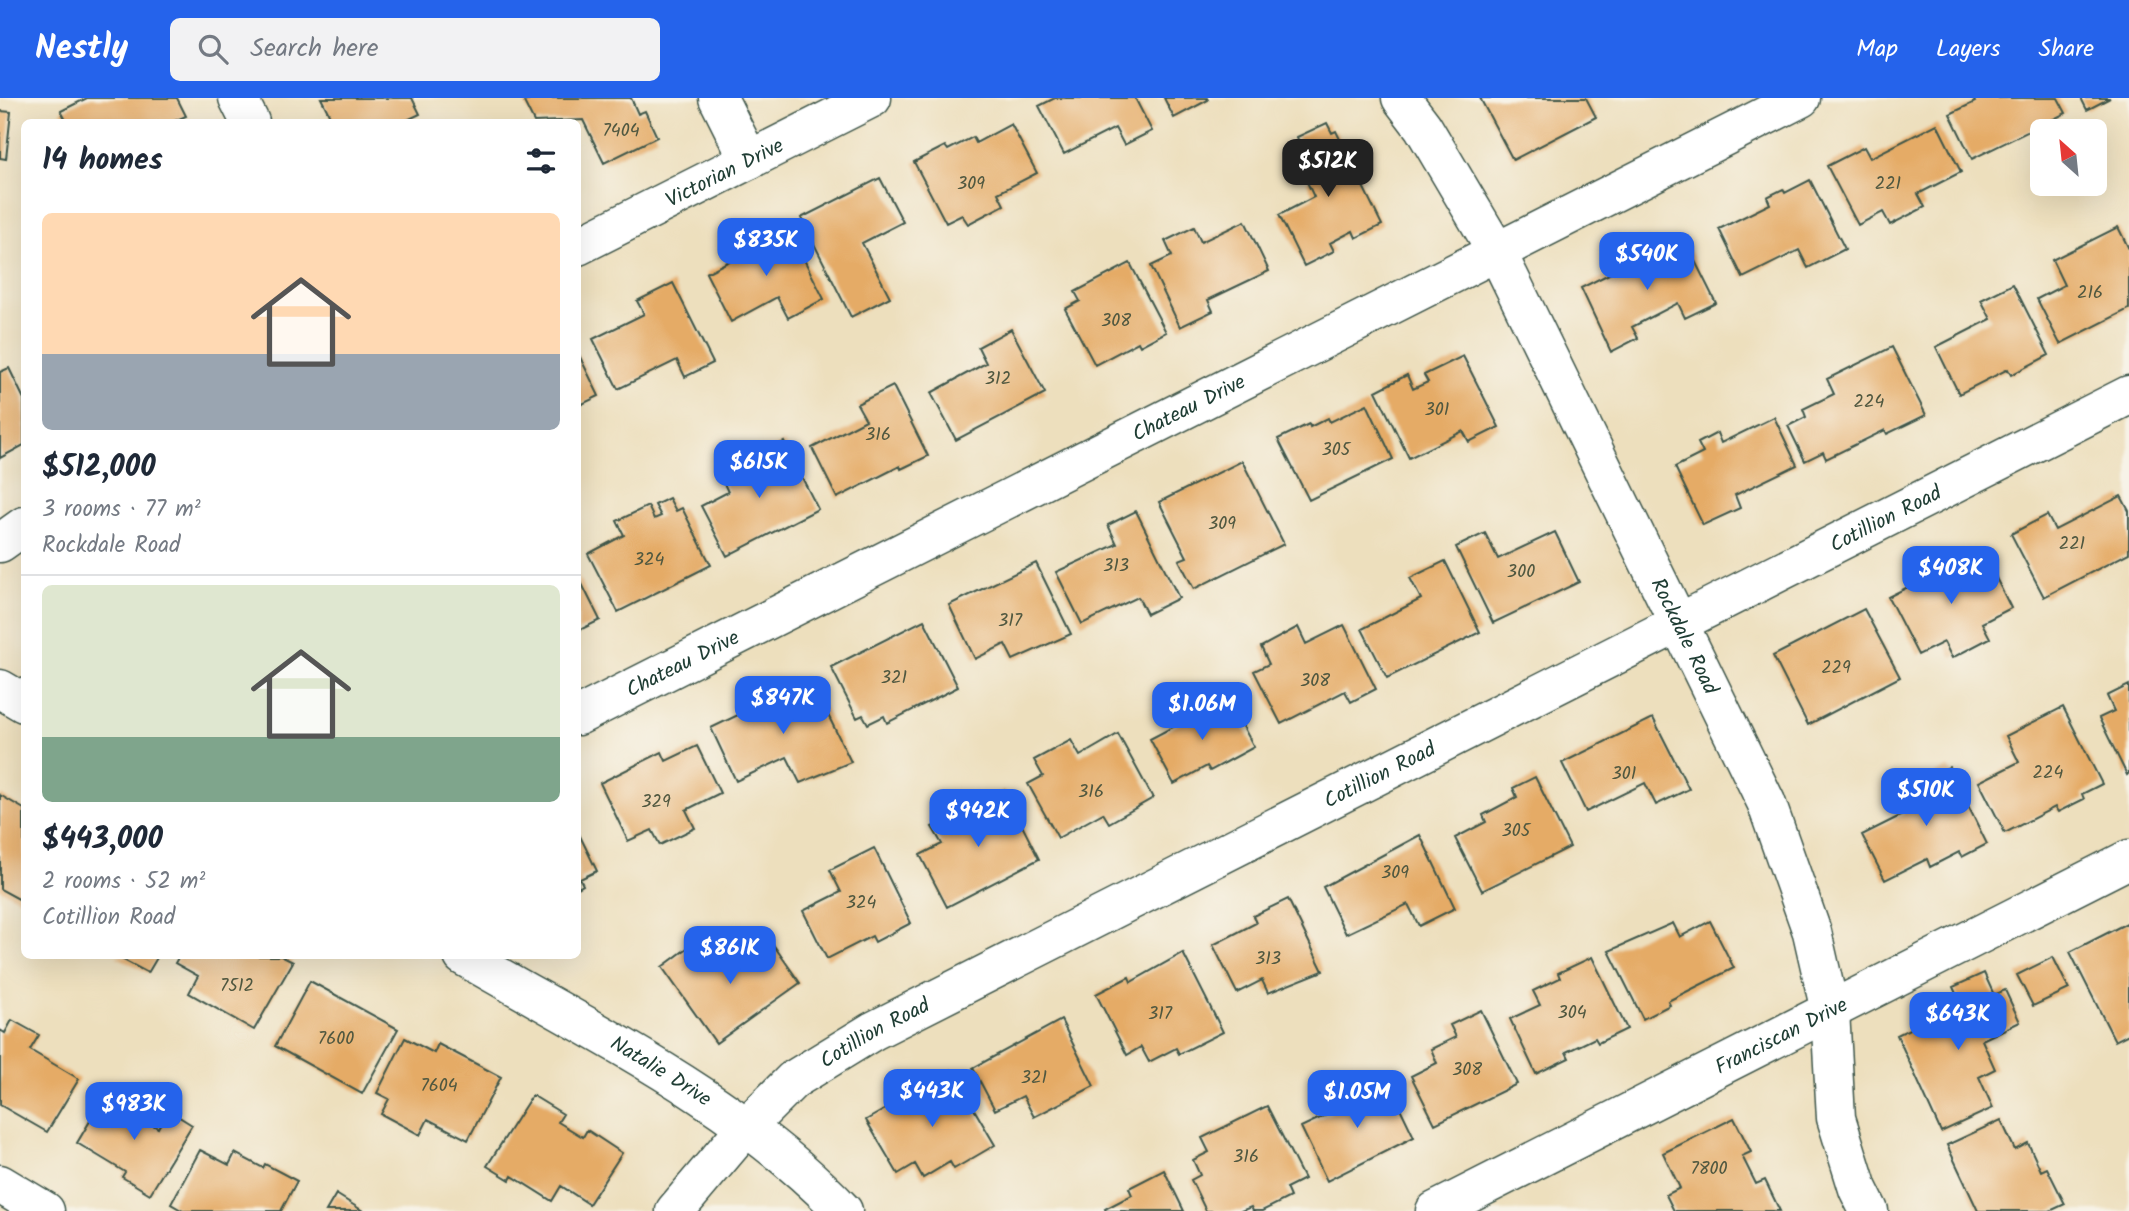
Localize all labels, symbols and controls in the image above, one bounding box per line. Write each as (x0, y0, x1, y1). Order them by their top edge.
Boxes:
search box (170, 18, 660, 81)
text: Nestly (35, 23, 128, 76)
text: Search here (250, 28, 378, 70)
icon: search (194, 30, 232, 68)
text: Map (1856, 30, 1898, 69)
text: Layers (1936, 30, 2000, 69)
text: Share (2038, 30, 2094, 69)
house number: 7404 (602, 117, 640, 146)
north arrow (2030, 119, 2107, 196)
map controls (2030, 119, 2107, 196)
street label: Victorian Drive (660, 130, 790, 217)
text: 14 homes (42, 137, 163, 185)
pin: $512K (1279, 140, 1377, 199)
icon: filters (522, 142, 560, 180)
text: $512K (1298, 144, 1358, 180)
house number: 309 (957, 170, 985, 199)
house number: 221 (1875, 170, 1901, 199)
pin: $835K (717, 218, 815, 278)
text: $835K (733, 223, 799, 259)
pin: $540K (1598, 232, 1696, 292)
text: $540K (1615, 237, 1679, 273)
icon: home (238, 259, 364, 385)
house number: 216 (2077, 279, 2103, 308)
house number: 308 (1101, 307, 1131, 336)
house number: 312 (985, 365, 1011, 394)
street label: Chateau Drive (1127, 366, 1252, 451)
house number: 224 (1854, 388, 1884, 417)
house number: 301 (1425, 396, 1449, 425)
house number: 316 (865, 421, 891, 450)
house number: 305 (1322, 436, 1352, 465)
pin: $615K (710, 440, 808, 500)
text: $512,000 (42, 444, 156, 492)
text: $615K (730, 445, 788, 481)
street label: Cotillion Road (1824, 477, 1948, 562)
text: 3 rooms · 77 m² (42, 492, 201, 528)
house number: 309 (1208, 510, 1236, 539)
text: Rockdale Road (42, 528, 180, 564)
house number: 221 (2059, 530, 2085, 559)
house number: 324 (634, 546, 664, 575)
pin: $408K (1902, 546, 2000, 606)
text: $408K (1918, 551, 1984, 587)
house number: 313 (1103, 552, 1129, 581)
house number: 300 (1507, 558, 1535, 587)
street label: Rockdale Road (1641, 572, 1726, 701)
house number: 317 (998, 607, 1023, 636)
street label: Chateau Drive (621, 622, 746, 707)
icon: home (238, 631, 364, 757)
house number: 229 (1821, 654, 1851, 683)
house number: 321 (881, 664, 907, 693)
house number: 308 (1300, 667, 1330, 696)
pin: $847K (734, 676, 832, 736)
text: $847K (751, 681, 815, 717)
pin: $1.06M (1145, 682, 1259, 742)
text: $1.06M (1168, 687, 1236, 723)
street label: Cotillion Road (1318, 733, 1442, 818)
house number: 224 (2033, 759, 2063, 788)
house number: 301 (1612, 760, 1636, 789)
pin: $510K (1877, 768, 1975, 828)
text: $510K (1897, 773, 1955, 809)
house number: 316 (1078, 778, 1104, 807)
house number: 329 (641, 788, 671, 817)
pin: $942K (929, 790, 1027, 849)
text: $942K (945, 794, 1011, 830)
text: $443,000 (42, 816, 163, 864)
house number: 305 (1502, 817, 1532, 846)
house number: 309 (1381, 859, 1409, 888)
text: 2 rooms · 52 m² (42, 864, 205, 900)
house number: 324 (846, 889, 876, 918)
text: Cotillion Road (42, 900, 175, 936)
pin: $861K (681, 926, 779, 986)
text: $861K (700, 931, 760, 967)
house number: 313 (1255, 945, 1281, 974)
house number: 7512 (220, 972, 254, 1001)
street label: Franciscan Drive (1710, 989, 1854, 1084)
street label: Cotillion Road (814, 990, 937, 1078)
pin: $643K (1909, 992, 2007, 1052)
text: $643K (1925, 997, 1991, 1033)
house number: 304 (1557, 999, 1587, 1028)
house number: 317 (1148, 1000, 1173, 1029)
house number: 7600 (318, 1025, 354, 1054)
street label: Natalie Drive (603, 1028, 718, 1116)
house number: 308 (1452, 1056, 1482, 1085)
house number: 321 (1021, 1064, 1047, 1093)
pin: $443K (883, 1070, 981, 1129)
pin: $1.05M (1300, 1070, 1414, 1130)
house number: 7604 (420, 1072, 458, 1101)
text: $443K (899, 1074, 965, 1110)
text: $1.05M (1324, 1075, 1390, 1111)
pin: $983K (85, 1082, 183, 1142)
text: $983K (101, 1087, 167, 1123)
house number: 316 (1233, 1143, 1259, 1172)
house number: 7800 (1690, 1155, 1728, 1184)

